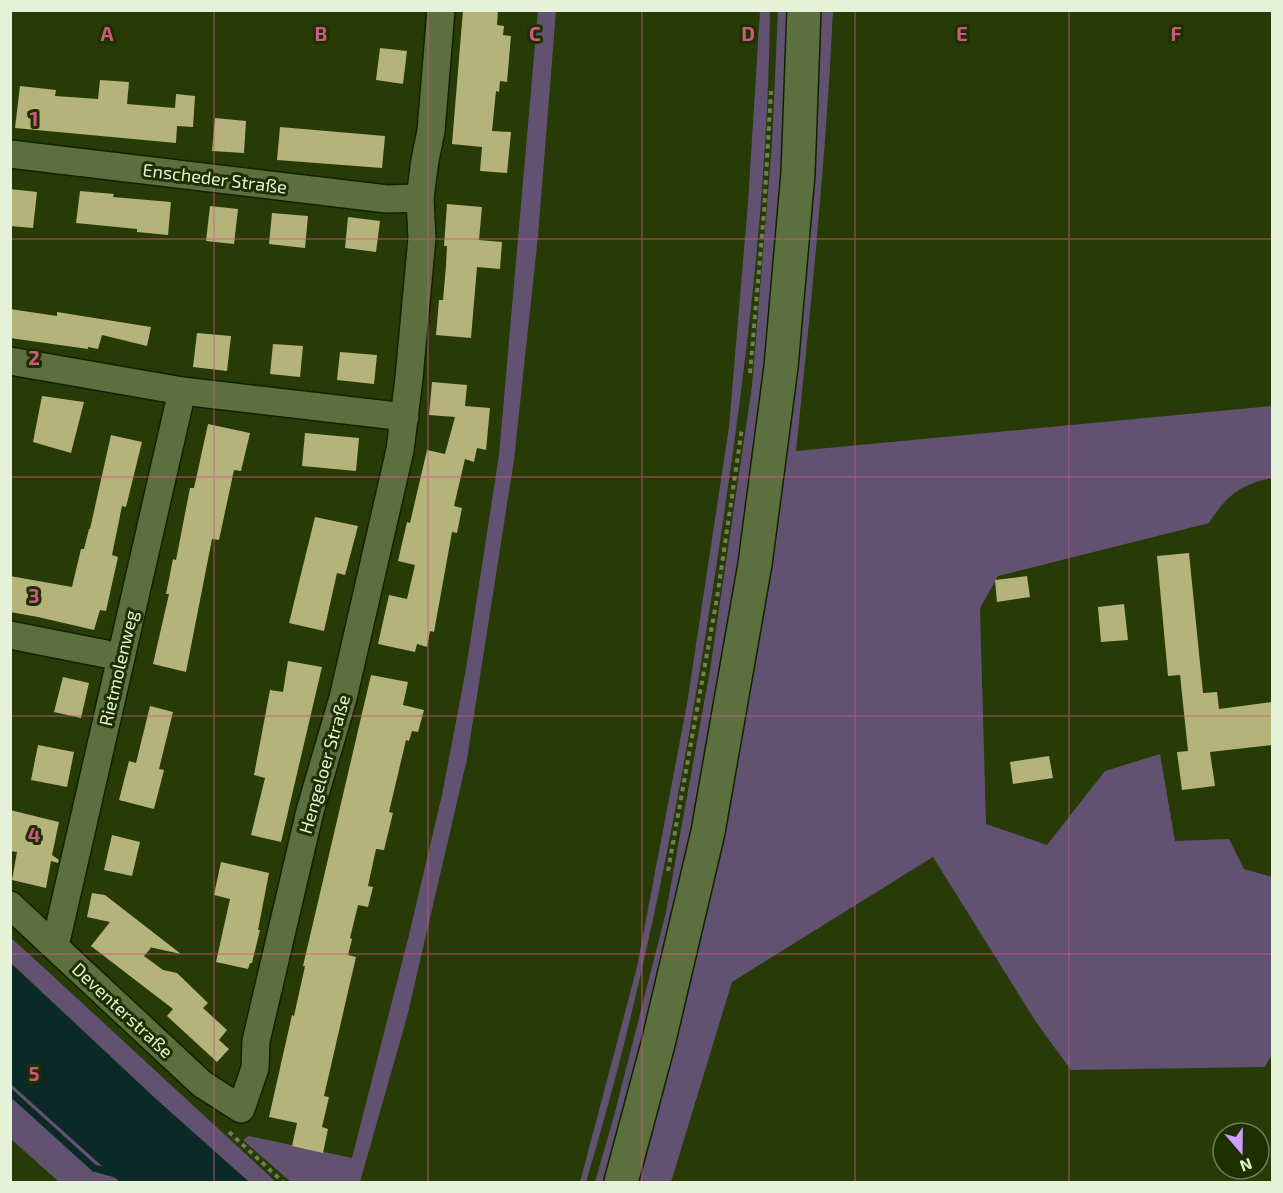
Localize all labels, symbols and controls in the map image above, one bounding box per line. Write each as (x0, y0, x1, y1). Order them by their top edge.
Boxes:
text: A (100, 21, 114, 45)
text: B (315, 21, 327, 45)
text: C (529, 21, 541, 45)
text: D (741, 21, 755, 45)
text: E (956, 21, 968, 45)
text: F (1170, 21, 1182, 45)
text: 1 (30, 106, 38, 130)
street label: Enscheder Straße (142, 158, 288, 198)
text: 2 (28, 345, 40, 369)
text: 3 (28, 583, 40, 607)
street label: Rietmolenweg (94, 608, 142, 728)
street label: Hengeloer Straße (294, 692, 354, 836)
text: 4 (28, 822, 41, 846)
street label: Deventerstraße (68, 958, 178, 1062)
text: 5 (28, 1061, 40, 1085)
north arrow (1211, 1121, 1271, 1181)
text: N (1238, 1155, 1255, 1176)

